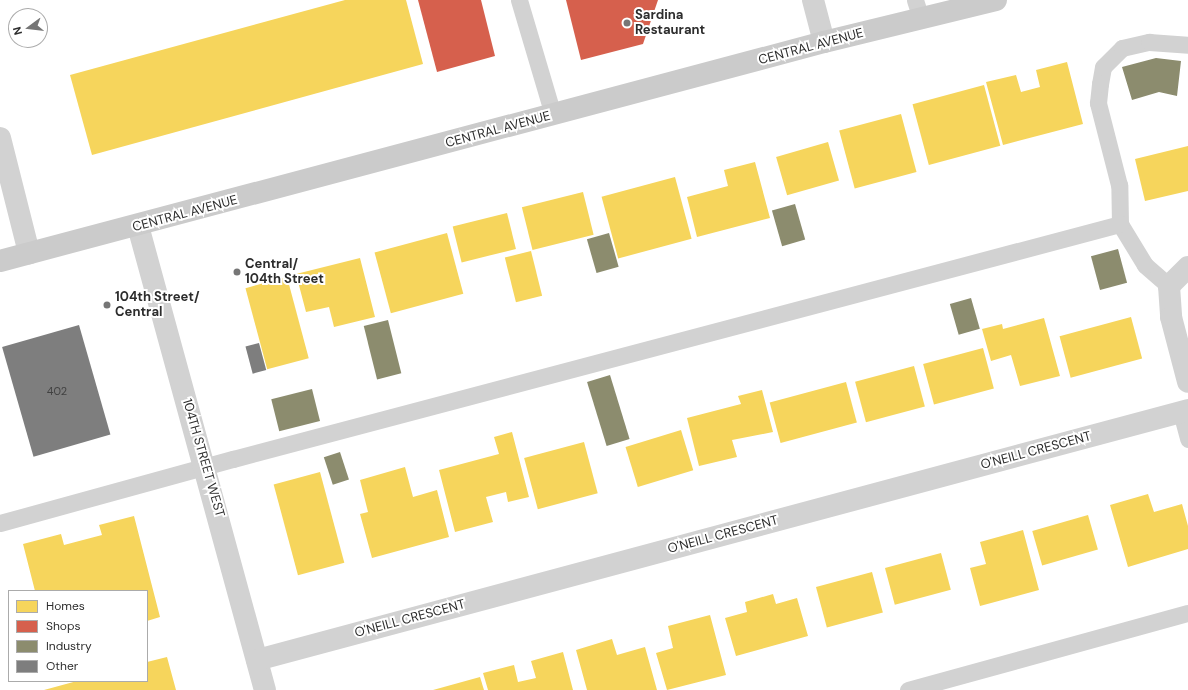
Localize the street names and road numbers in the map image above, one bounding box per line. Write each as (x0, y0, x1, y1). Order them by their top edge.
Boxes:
street label: CENTRAL AVENUE (757, 26, 865, 68)
street label: CENTRAL AVENUE (444, 109, 552, 151)
street label: CENTRAL AVENUE (131, 193, 239, 235)
street label: 104TH STREET WEST (179, 397, 227, 519)
street label: O'NEILL CRESCENT (979, 429, 1093, 473)
street label: O'NEILL CRESCENT (666, 513, 780, 557)
street label: O'NEILL CRESCENT (353, 597, 467, 641)

